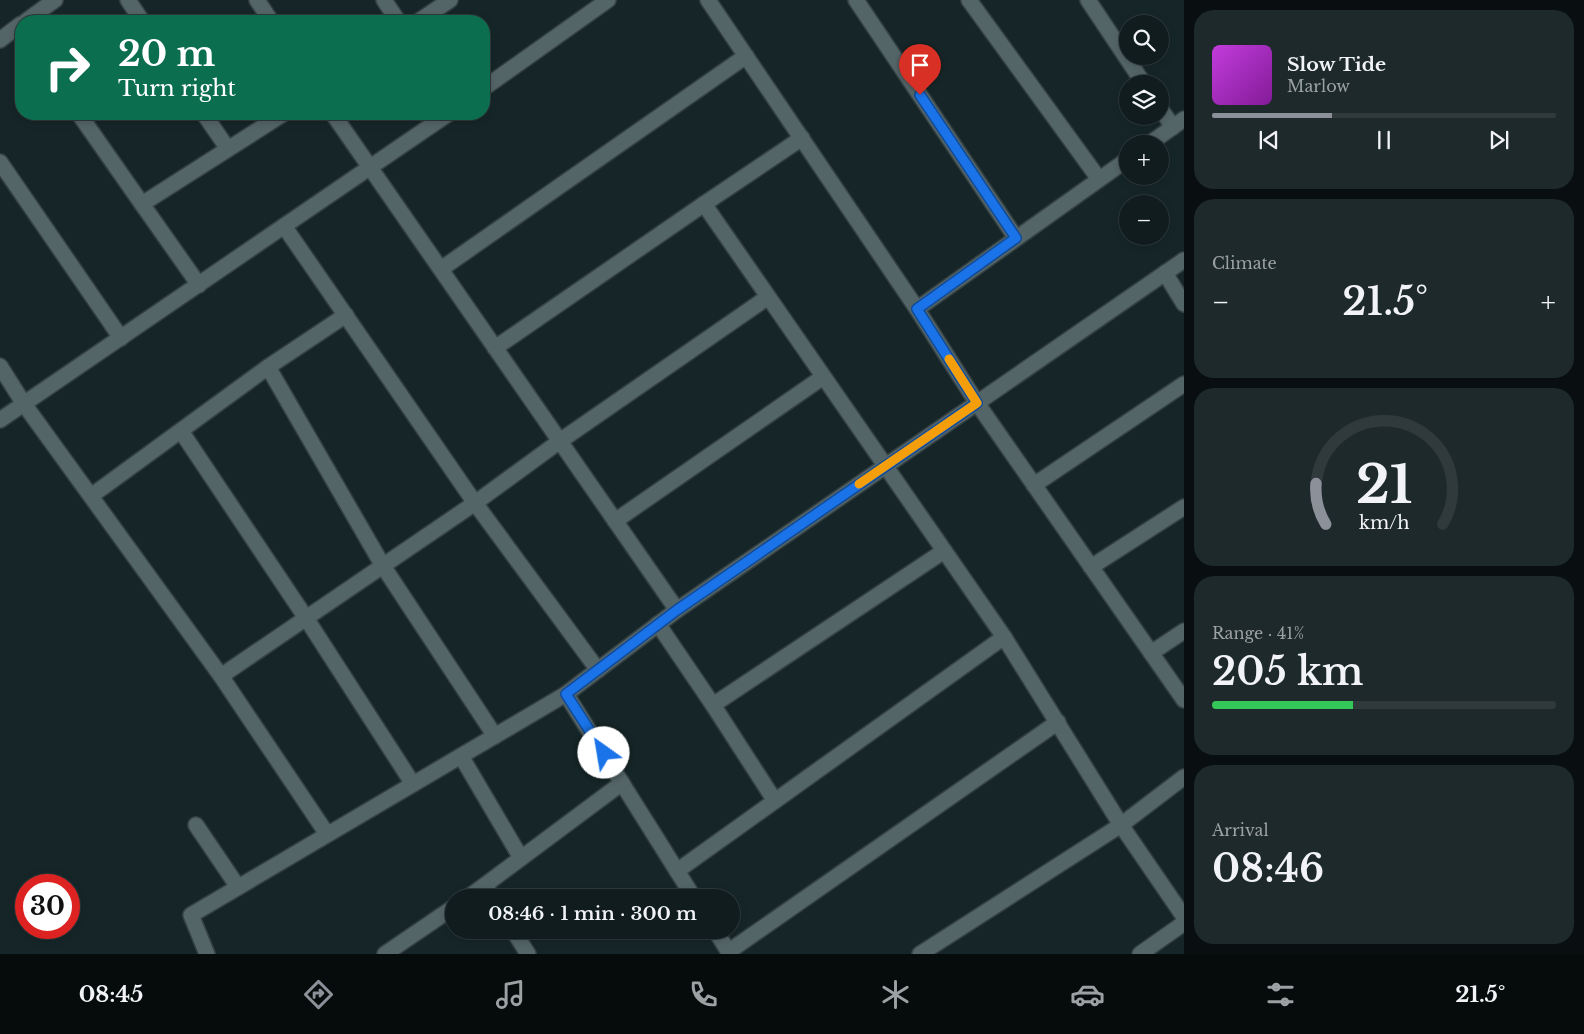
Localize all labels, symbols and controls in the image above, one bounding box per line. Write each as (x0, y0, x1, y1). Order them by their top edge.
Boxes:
map controls (1119, 15, 1169, 245)
button: search (1119, 15, 1169, 65)
text: 20 m (118, 32, 215, 75)
icon: right (35, 35, 100, 100)
pin (899, 44, 941, 95)
icon: arrive (906, 51, 934, 79)
text: Slow Tide (1287, 53, 1386, 76)
text: Turn right (118, 75, 236, 102)
button: layers (1119, 75, 1169, 125)
text: Marlow (1287, 76, 1350, 96)
icon: previous (1255, 126, 1283, 154)
icon: pause (1370, 126, 1398, 154)
icon: next (1485, 126, 1513, 154)
button: + (1119, 135, 1169, 185)
button: − (1119, 195, 1169, 245)
text: Climate (1212, 253, 1277, 273)
text: 21.5° (1342, 278, 1428, 325)
text: − (1212, 285, 1230, 320)
text: + (1541, 285, 1556, 320)
text: 21 (1356, 453, 1412, 517)
text: km/h (1359, 512, 1409, 534)
text: Range · 41% (1212, 623, 1304, 643)
text: 205 km (1212, 648, 1363, 695)
position arrow (577, 726, 629, 778)
text: Arrival (1212, 820, 1269, 840)
text: 08:46 (1212, 845, 1324, 892)
speed limit sign: 30 (15, 874, 80, 939)
text: 08:46 · 1 min · 300 m (488, 902, 697, 925)
icon: directions (301, 977, 336, 1012)
icon: music (493, 977, 528, 1012)
icon: phone (686, 977, 721, 1012)
icon: climate (878, 977, 913, 1012)
icon: car (1070, 977, 1105, 1012)
icon: filters (1263, 977, 1298, 1012)
text: 08:45 (79, 981, 143, 1008)
text: 21.5° (1455, 981, 1505, 1008)

